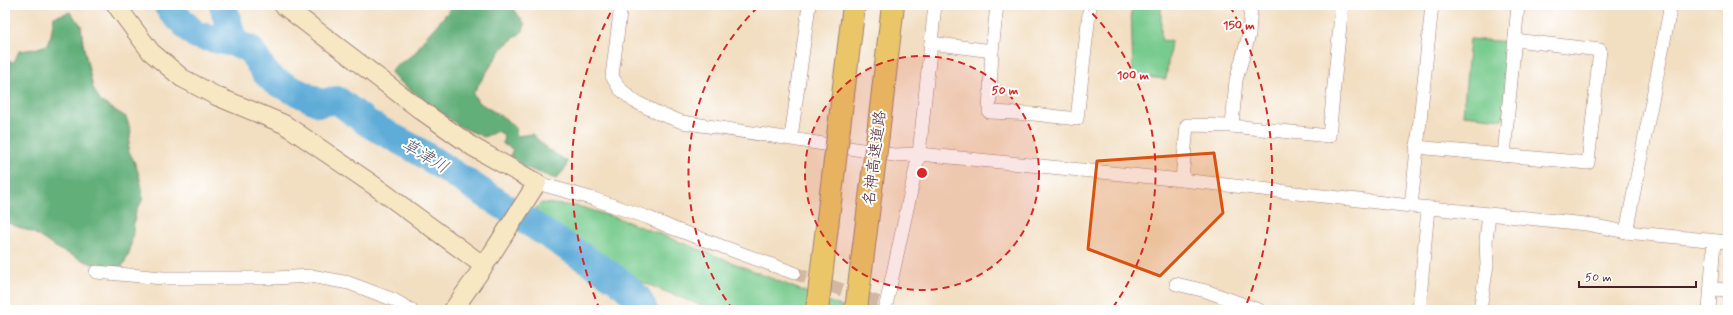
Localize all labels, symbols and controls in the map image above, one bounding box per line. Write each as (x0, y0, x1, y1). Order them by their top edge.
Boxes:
text: 150 m (1223, 18, 1255, 34)
text: 100 m (1117, 68, 1150, 84)
text: 50 m (992, 83, 1019, 99)
street label: 名神高速道路 (859, 109, 891, 207)
water label: 草津川 (397, 133, 453, 179)
centre of rings (915, 166, 929, 180)
scale bar (1579, 263, 1696, 289)
text: 50 m (1585, 270, 1612, 286)

